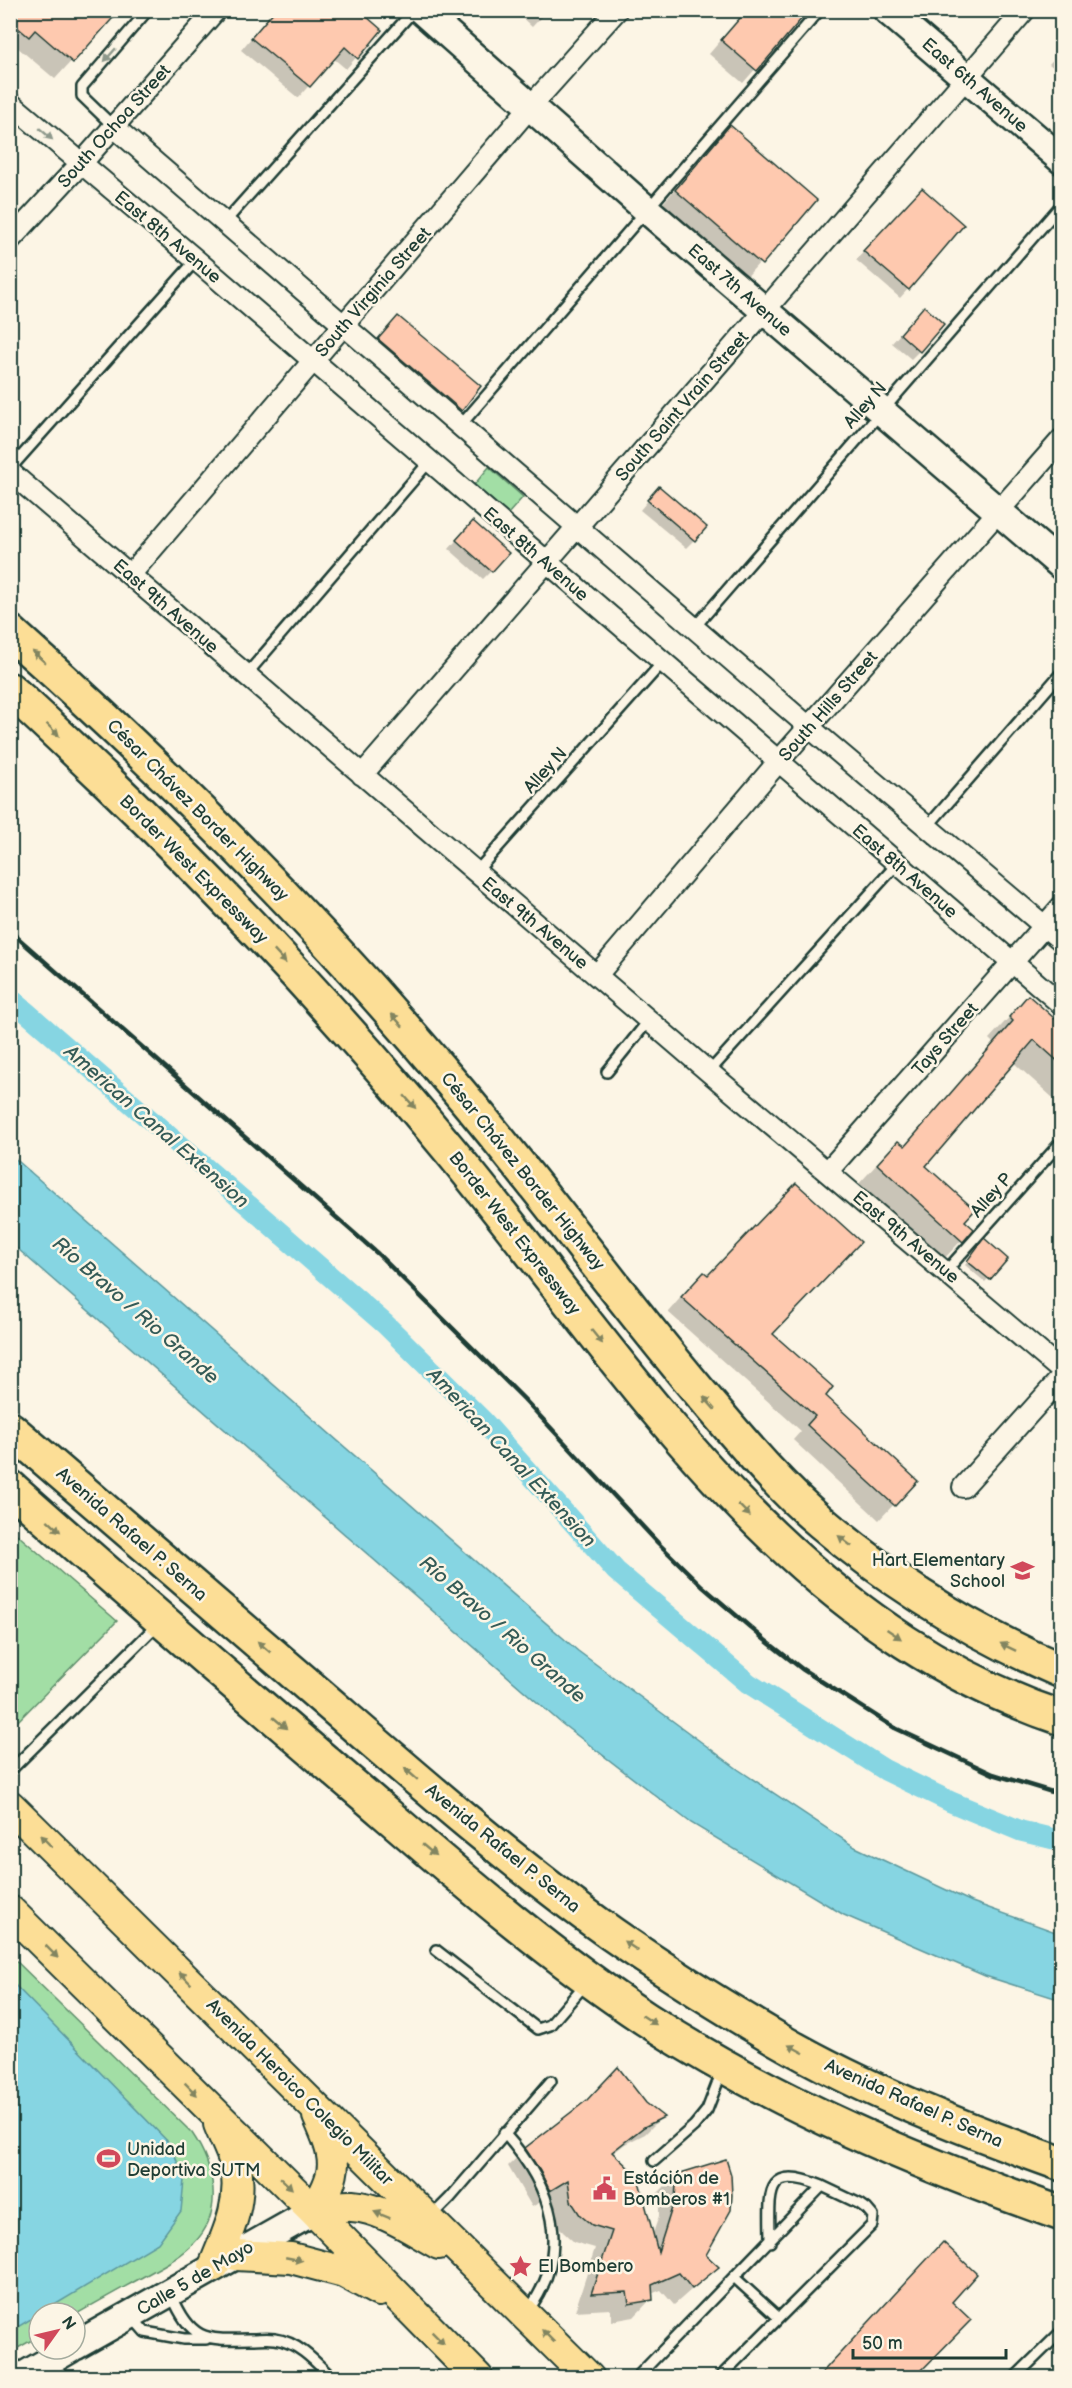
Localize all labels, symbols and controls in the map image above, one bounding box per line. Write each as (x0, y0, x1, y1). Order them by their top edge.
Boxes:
street label: East 6th Avenue (918, 34, 1032, 137)
one-way arrow (104, 47, 117, 62)
street label: South Ochoa Street (53, 60, 176, 192)
one-way arrow (38, 127, 53, 140)
street label: East 8th Avenue (110, 187, 225, 288)
street label: South Virginia Street (311, 223, 436, 362)
street label: East 7th Avenue (684, 240, 796, 341)
street label: South Saint Vrain Street (611, 327, 754, 486)
street label: Alley N (839, 378, 891, 433)
street label: East 8th Avenue (479, 503, 593, 606)
street label: East 9th Avenue (109, 555, 223, 658)
street label: South Hills Street (775, 646, 882, 766)
one-way arrow (32, 651, 47, 664)
street label: César Chávez Border Highway (102, 715, 294, 906)
one-way arrow (46, 723, 61, 737)
street label: Alley N (519, 743, 571, 798)
street label: Border West Expressway (115, 791, 273, 949)
street label: East 8th Avenue (848, 820, 962, 923)
street label: East 9th Avenue (477, 873, 592, 974)
one-way arrow (273, 949, 286, 964)
street label: Tays Street (908, 998, 983, 1080)
one-way arrow (391, 1013, 404, 1028)
water label: American Canal Extension (58, 1039, 254, 1214)
street label: César Chávez Border Highway (436, 1068, 610, 1275)
one-way arrow (403, 1094, 416, 1109)
street label: Border West Expressway (444, 1148, 585, 1320)
street label: Alley P (966, 1168, 1017, 1222)
street label: East 9th Avenue (848, 1187, 963, 1288)
water label: Río Bravo / Rio Grande (47, 1232, 224, 1390)
one-way arrow (590, 1329, 603, 1345)
water label: American Canal Extension (421, 1362, 601, 1552)
one-way arrow (702, 1395, 715, 1411)
street label: Avenida Rafael P. Serna (52, 1463, 211, 1606)
one-way arrow (736, 1502, 750, 1516)
one-way arrow (46, 1519, 61, 1532)
one-way arrow (837, 1535, 853, 1548)
place label: Hart Elementary School (872, 1550, 1006, 1592)
water label: Río Bravo / Rio Grande (414, 1551, 591, 1709)
school or university icon: Hart Elementary School (1010, 1557, 1036, 1583)
one-way arrow (885, 1628, 901, 1640)
one-way arrow (256, 1640, 271, 1654)
one-way arrow (1000, 1642, 1017, 1652)
one-way arrow (272, 1717, 288, 1730)
one-way arrow (404, 1768, 419, 1781)
street label: Avenida Rafael P. Serna (421, 1780, 584, 1917)
one-way arrow (38, 1834, 53, 1848)
one-way arrow (421, 1843, 436, 1856)
one-way arrow (623, 1941, 639, 1952)
one-way arrow (45, 1945, 60, 1959)
one-way arrow (178, 1972, 192, 1986)
street label: Avenida Heroico Colegio Militar (202, 1995, 398, 2190)
one-way arrow (641, 2015, 658, 2026)
one-way arrow (788, 2044, 805, 2054)
street label: Avenida Rafael P. Serna (821, 2055, 1006, 2152)
one-way arrow (183, 2082, 197, 2096)
place label: Unidad Deportiva SUTM (127, 2139, 261, 2181)
sports icon: Unidad Deportiva SUTM (96, 2146, 122, 2172)
place label: Estáción de Bomberos #1 (623, 2168, 730, 2210)
public building icon: Estáción de Bomberos #1 (592, 2175, 618, 2201)
one-way arrow (279, 2176, 293, 2190)
one-way arrow (372, 2210, 390, 2220)
street label: Calle 5 de Mayo (133, 2237, 257, 2320)
place icon: El Bombero (507, 2253, 533, 2279)
one-way arrow (285, 2255, 304, 2264)
place label: El Bombero (538, 2256, 634, 2277)
north arrow (27, 2301, 87, 2361)
text: N (57, 2313, 79, 2334)
scale bar (853, 2322, 1006, 2360)
one-way arrow (540, 2329, 555, 2343)
one-way arrow (430, 2330, 444, 2344)
text: 50 m (862, 2333, 903, 2354)

